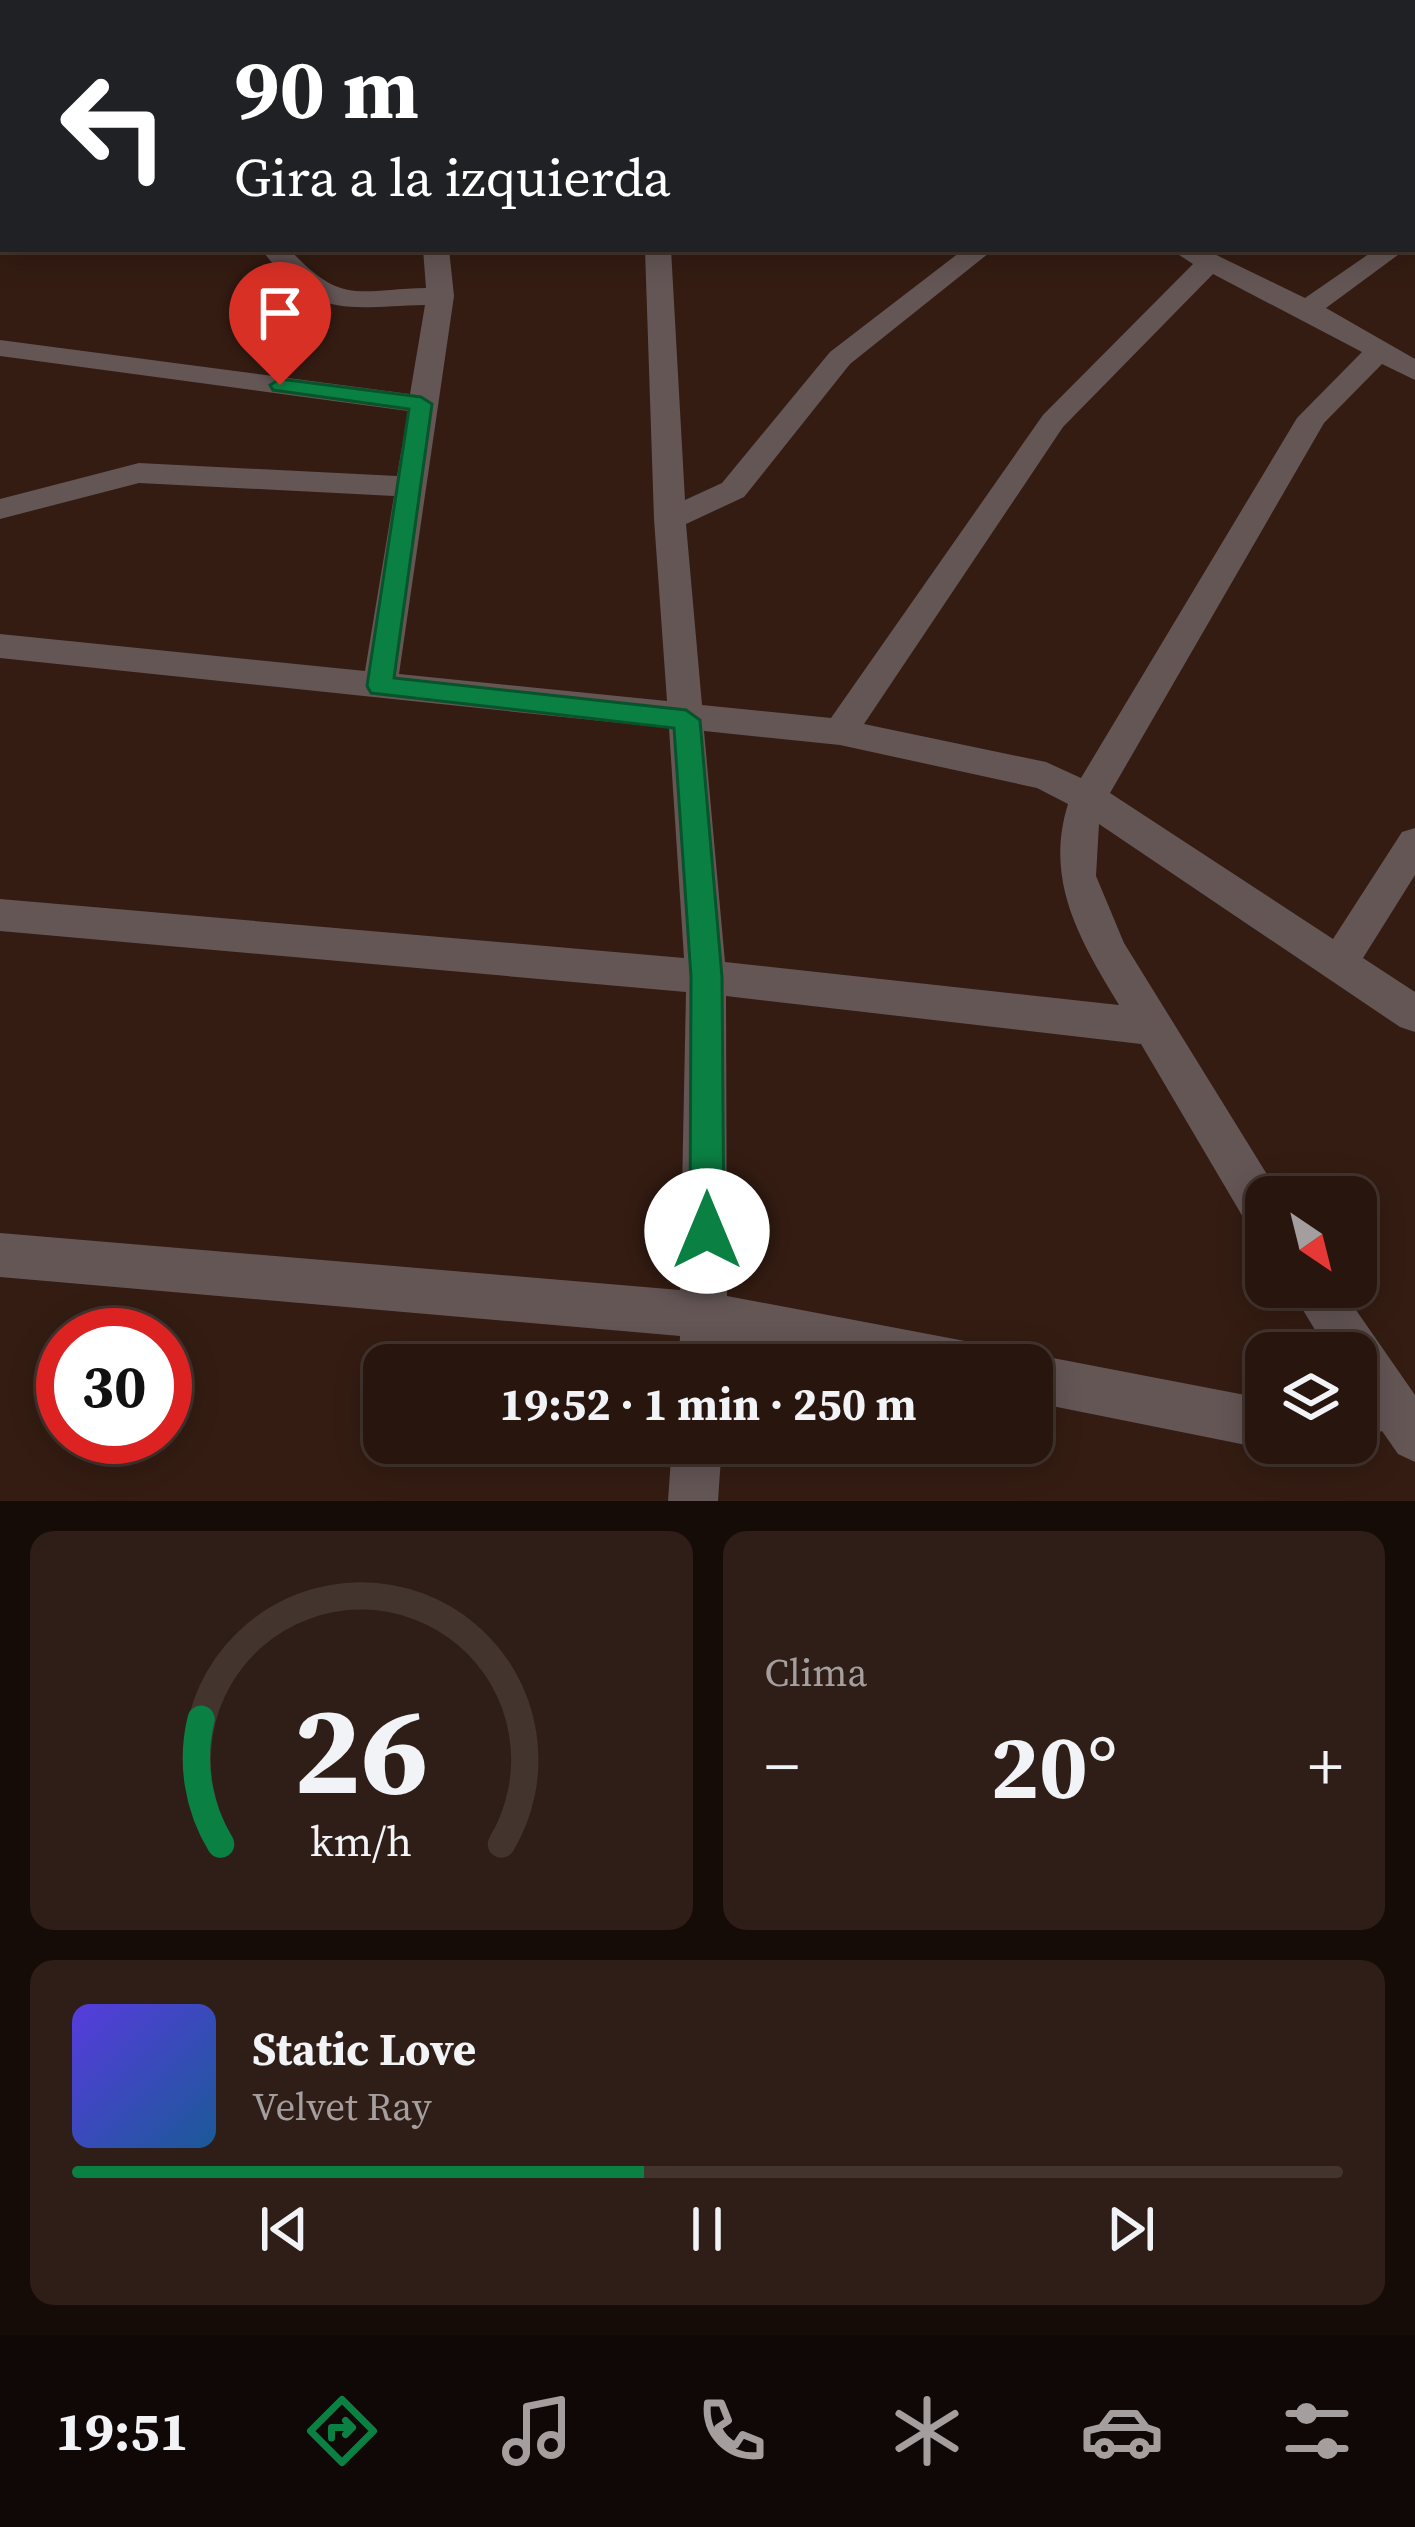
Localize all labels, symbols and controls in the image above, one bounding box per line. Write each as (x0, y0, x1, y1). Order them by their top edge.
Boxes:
text: 90 m (234, 31, 419, 146)
icon: left (36, 48, 192, 204)
text: Gira a la izquierda (234, 140, 671, 214)
pin (229, 262, 331, 385)
icon: arrive (247, 280, 313, 346)
position arrow (644, 1168, 770, 1294)
north arrow (1245, 1176, 1377, 1308)
map controls (1245, 1176, 1377, 1464)
speed limit sign: 30 (36, 1308, 192, 1464)
button: layers (1245, 1332, 1377, 1464)
text: 19:52 · 1 min · 250 m (500, 1373, 916, 1435)
text: Clima (765, 1646, 867, 1699)
text: 26 (294, 1664, 429, 1835)
text: 20° (990, 1705, 1117, 1828)
text: − (765, 1721, 799, 1811)
text: + (1308, 1721, 1343, 1811)
text: km/h (310, 1811, 412, 1869)
text: Static Love (252, 2018, 476, 2080)
text: Velvet Ray (252, 2080, 432, 2133)
icon: previous (251, 2196, 317, 2262)
icon: pause (674, 2196, 740, 2262)
icon: next (1098, 2196, 1164, 2262)
icon: directions (300, 2389, 384, 2473)
icon: music (495, 2389, 579, 2473)
icon: phone (690, 2389, 774, 2473)
icon: climate (885, 2389, 969, 2473)
icon: car (1080, 2389, 1164, 2473)
icon: filters (1275, 2389, 1359, 2473)
text: 19:51 (56, 2394, 189, 2468)

